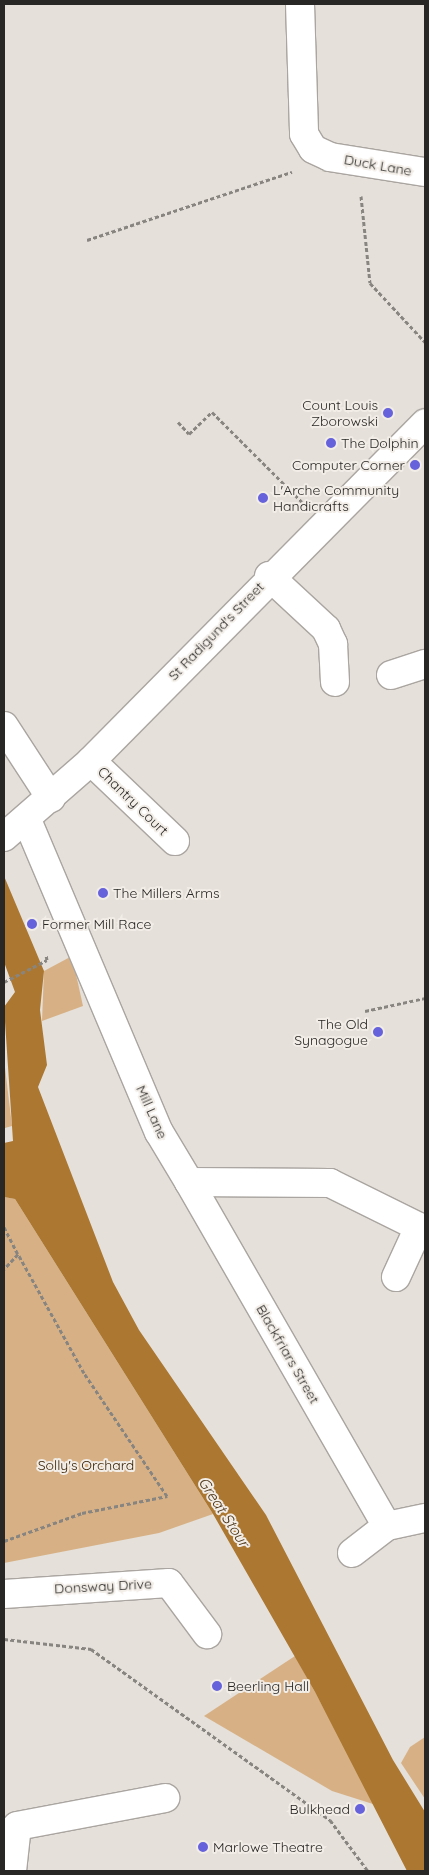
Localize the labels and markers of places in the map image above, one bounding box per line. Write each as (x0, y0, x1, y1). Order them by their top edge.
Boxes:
place label: Count Louis Zborowski (302, 397, 378, 430)
marker: Count Louis Zborowski (382, 407, 394, 419)
place label: The Dolphin (341, 435, 419, 451)
marker: The Dolphin (325, 437, 337, 449)
place label: Computer Corner (292, 457, 405, 473)
marker: Computer Corner (409, 459, 421, 471)
place label: L'Arche Community Handicrafts (273, 482, 399, 514)
marker: L'Arche Community Handicrafts (257, 492, 269, 504)
place label: The Millers Arms (113, 885, 219, 901)
marker: The Millers Arms (97, 887, 109, 899)
place label: Former Mill Race (42, 916, 151, 932)
marker: Former Mill Race (26, 918, 38, 930)
place label: The Old Synagogue (294, 1016, 368, 1048)
marker: The Old Synagogue (372, 1026, 384, 1038)
place label: Beerling Hall (227, 1678, 309, 1694)
marker: Beerling Hall (211, 1680, 223, 1692)
place label: Bulkhead (289, 1801, 350, 1817)
marker: Bulkhead (354, 1803, 366, 1815)
place label: Marlowe Theatre (213, 1839, 323, 1855)
marker: Marlowe Theatre (197, 1841, 209, 1853)

